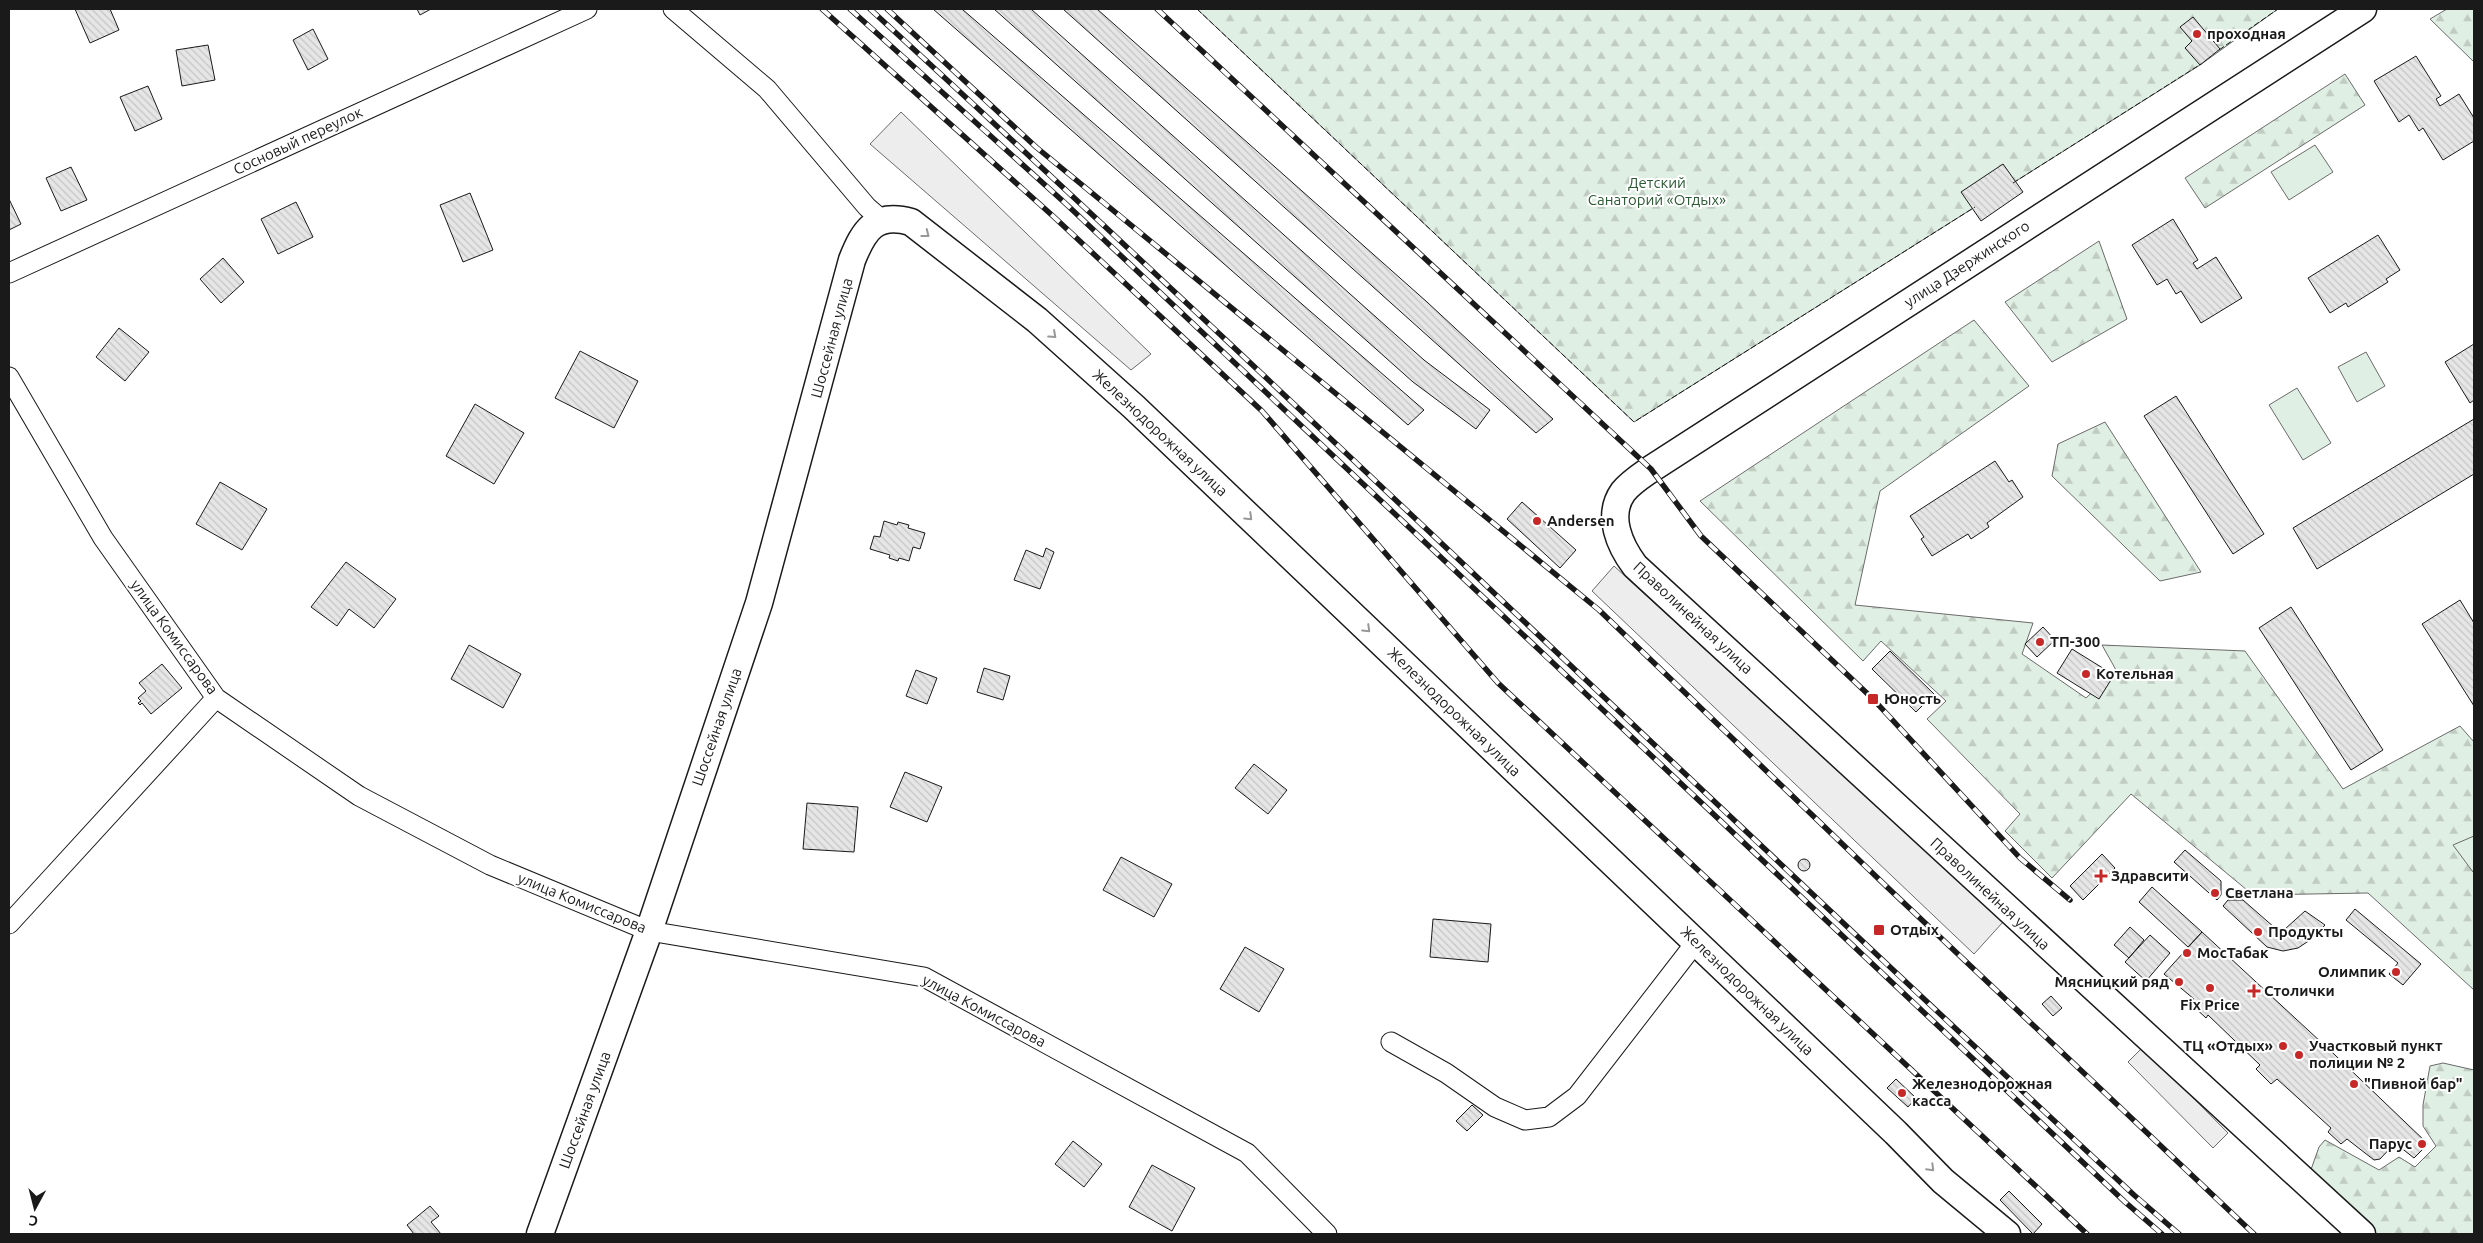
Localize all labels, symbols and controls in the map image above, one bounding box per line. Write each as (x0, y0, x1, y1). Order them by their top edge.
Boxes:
place label: проходная (2207, 25, 2286, 42)
marker: проходная (2191, 28, 2203, 40)
street label: Сосновый переулок (231, 103, 365, 178)
park label: Детский Санаторий «Отдых» (1588, 174, 1726, 208)
street label: улица Дзержинского (1901, 217, 2032, 310)
one-way arrow (920, 228, 930, 237)
street label: Шоссейная улица (807, 276, 856, 400)
one-way arrow (1048, 329, 1057, 338)
street label: Железнодорожная улица (1089, 366, 1231, 500)
one-way arrow (1244, 511, 1253, 520)
place label: Andersen (1547, 512, 1615, 529)
marker: Andersen (1531, 515, 1543, 527)
street label: Праволинейная улица (1630, 558, 1756, 677)
street label: улица Комиссарова (127, 576, 222, 697)
one-way arrow (1361, 623, 1370, 632)
place label: ТП-300 (2050, 633, 2100, 650)
marker: ТП-300 (2034, 636, 2046, 648)
street label: Железнодорожная улица (1384, 644, 1524, 780)
place label: Котельная (2096, 665, 2174, 682)
street label: Шоссейная улица (688, 666, 745, 788)
marker: Котельная (2080, 668, 2092, 680)
place label: Юность (1884, 690, 1941, 707)
marker: Юность (1866, 692, 1880, 706)
street label: Праволинейная улица (1927, 834, 2053, 953)
place label: Здравсити (2111, 867, 2189, 884)
street label: улица Комиссарова (515, 869, 649, 936)
marker: Здравсити (2095, 870, 2107, 882)
place label: Светлана (2225, 884, 2294, 901)
marker: Светлана (2209, 887, 2221, 899)
place label: Отдых (1890, 921, 1939, 938)
street label: Железнодорожная улица (1677, 923, 1817, 1059)
marker: Отдых (1872, 923, 1886, 937)
place label: Продукты (2268, 923, 2343, 940)
marker: Продукты (2252, 926, 2264, 938)
place label: МосТабак (2197, 944, 2269, 961)
marker: МосТабак (2181, 947, 2193, 959)
place label: Олимпик (2318, 963, 2386, 980)
marker: Олимпик (2390, 966, 2402, 978)
street label: улица Комиссарова (920, 971, 1049, 1050)
place label: Мясницкий ряд (2055, 973, 2169, 990)
marker: Мясницкий ряд (2173, 976, 2185, 988)
marker: Fix Price (2204, 982, 2216, 994)
place label: Столички (2264, 982, 2335, 999)
marker: Столички (2248, 985, 2260, 997)
place label: Fix Price (2180, 996, 2240, 1013)
place label: ТЦ «Отдых» (2183, 1037, 2274, 1054)
place label: Участковый пункт полиции № 2 (2309, 1037, 2443, 1071)
marker: ТЦ «Отдых» (2277, 1040, 2289, 1052)
street label: Шоссейная улица (555, 1049, 614, 1171)
marker: Участковый пункт полиции № 2 (2293, 1049, 2305, 1061)
place label: Железнодорожная касса (1912, 1075, 2052, 1109)
place label: "Пивной бар" (2364, 1075, 2463, 1092)
marker: "Пивной бар" (2348, 1078, 2360, 1090)
marker: Железнодорожная касса (1896, 1087, 1908, 1099)
place label: Парус (2369, 1135, 2412, 1152)
marker: Парус (2416, 1138, 2428, 1150)
one-way arrow (1925, 1162, 1934, 1171)
north arrow (10, 1183, 60, 1233)
text: С (28, 1212, 39, 1229)

